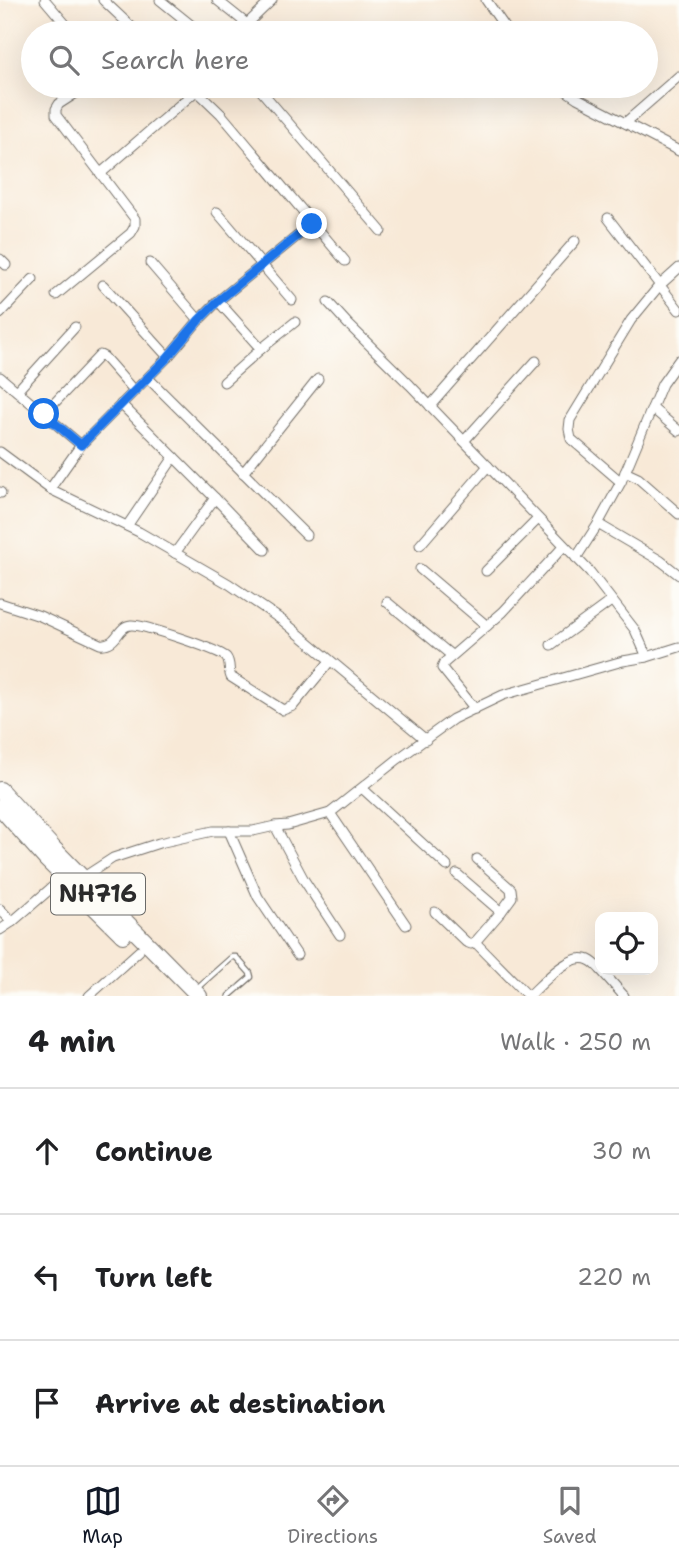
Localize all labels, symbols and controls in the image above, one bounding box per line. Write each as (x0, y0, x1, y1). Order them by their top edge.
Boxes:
search box (21, 21, 658, 98)
icon: search (45, 41, 83, 79)
text: Search here (101, 42, 250, 77)
route end (296, 208, 327, 239)
route start (28, 398, 59, 429)
road number: NH716 (51, 874, 145, 914)
map controls (595, 912, 658, 975)
button: locate (595, 912, 658, 975)
text: 4 min (28, 1021, 115, 1062)
text: Walk · 250 m (500, 1027, 651, 1057)
icon: ahead (28, 1132, 66, 1170)
text: Continue (95, 1134, 213, 1169)
text: 30 m (592, 1136, 651, 1166)
icon: left (28, 1258, 66, 1296)
text: Turn left (95, 1260, 212, 1295)
text: 220 m (577, 1262, 651, 1292)
icon: arrive (28, 1384, 66, 1422)
text: Arrive at destination (95, 1386, 385, 1421)
tab: Map (82, 1482, 123, 1549)
tab: Directions (288, 1482, 378, 1549)
tab: Saved (543, 1482, 597, 1549)

